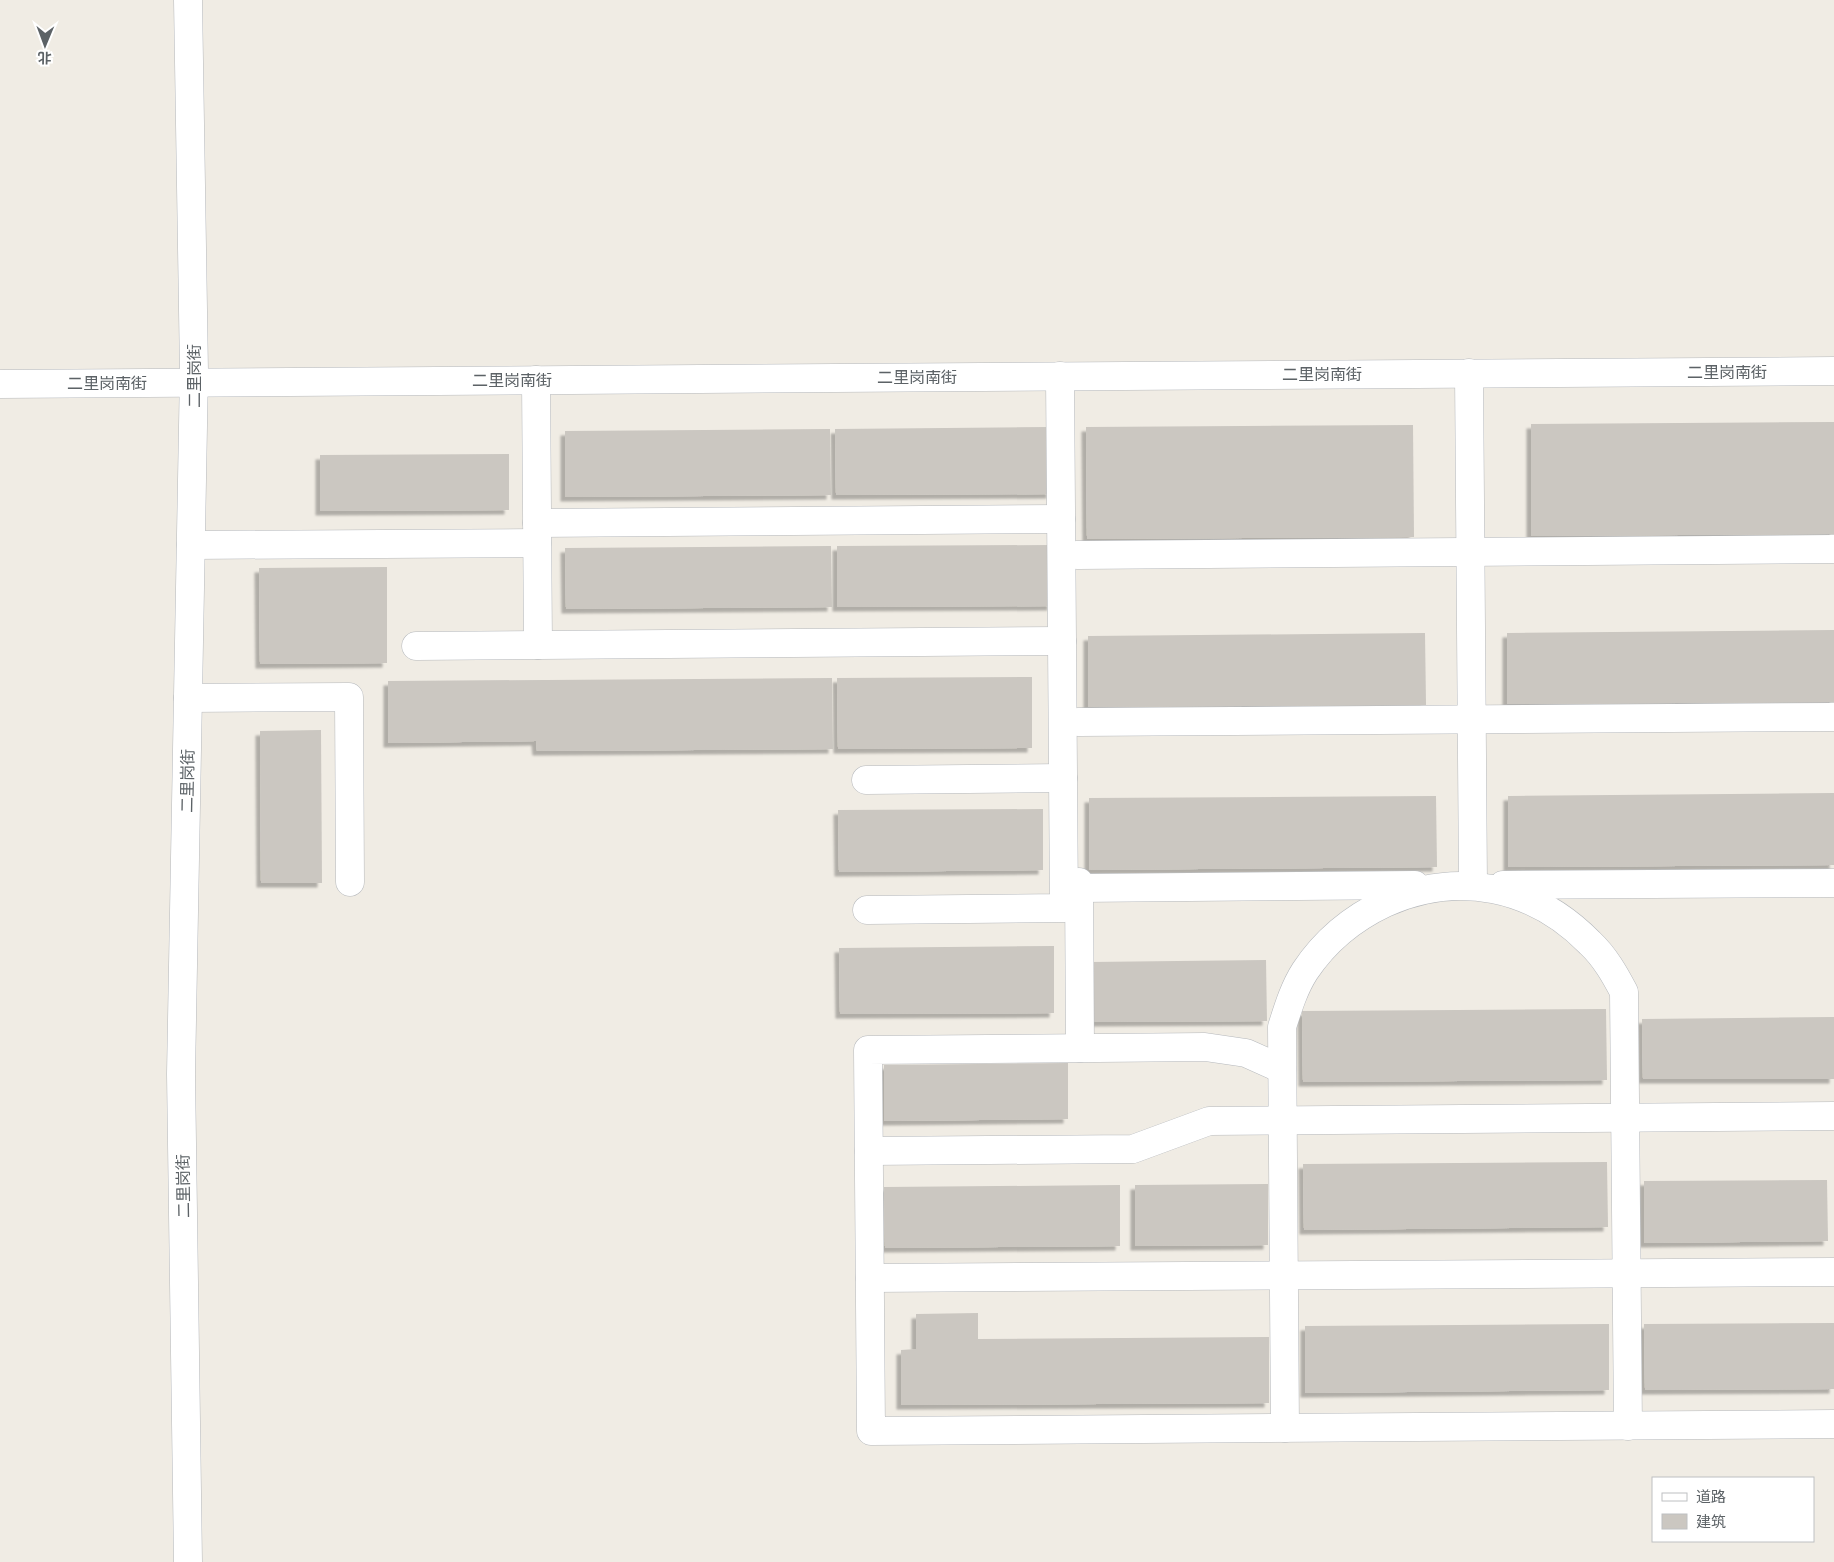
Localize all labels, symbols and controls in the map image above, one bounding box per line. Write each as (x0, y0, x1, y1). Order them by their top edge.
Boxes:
north arrow (20, 20, 70, 70)
text: 北 (38, 50, 52, 67)
street label: 二里岗街 (184, 344, 203, 408)
street label: 二里岗南街 (1687, 362, 1767, 381)
street label: 二里岗南街 (1282, 364, 1362, 383)
street label: 二里岗南街 (877, 367, 957, 386)
street label: 二里岗南街 (472, 370, 552, 389)
street label: 二里岗南街 (67, 373, 147, 392)
street label: 二里岗街 (176, 749, 197, 813)
street label: 二里岗街 (172, 1154, 193, 1218)
legend (1652, 1477, 1814, 1542)
text: 道路 (1696, 1487, 1726, 1505)
text: 建筑 (1696, 1512, 1726, 1530)

